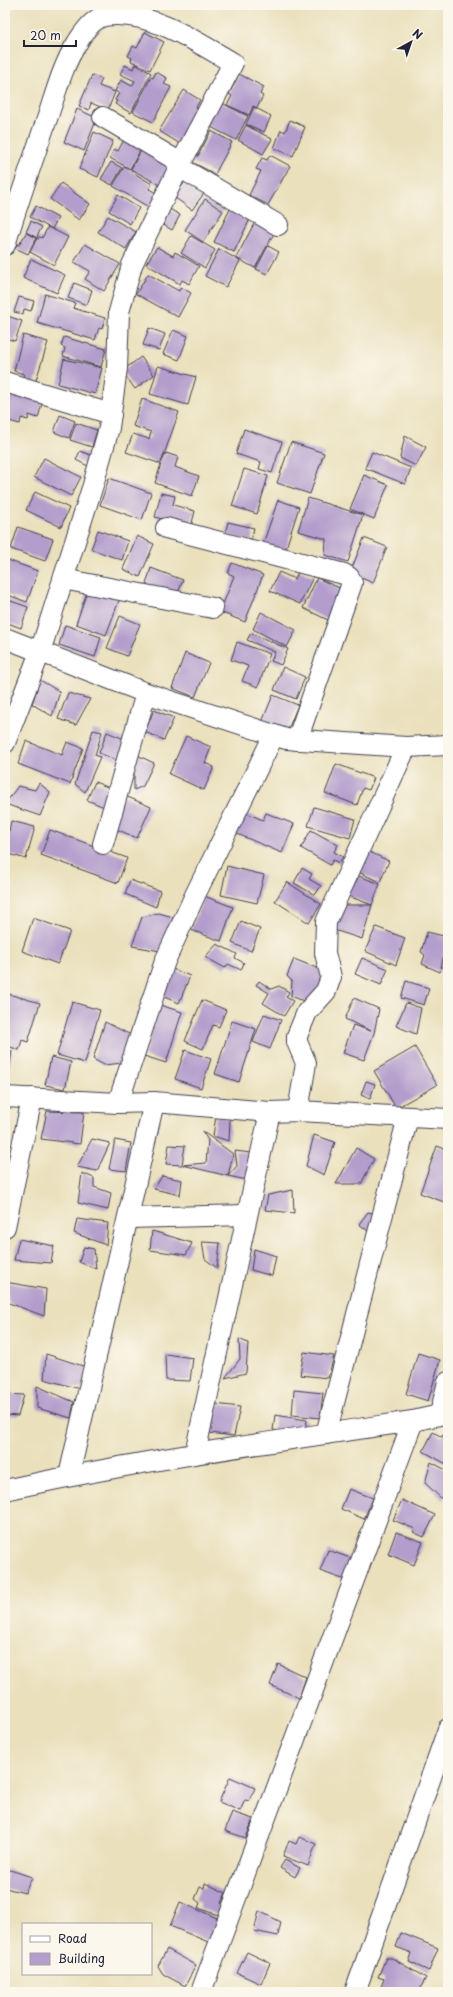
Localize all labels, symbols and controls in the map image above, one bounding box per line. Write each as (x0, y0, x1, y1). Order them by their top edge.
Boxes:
scale bar (24, 22, 76, 48)
north arrow (391, 22, 431, 62)
text: N (409, 25, 427, 43)
text: 20 m (30, 26, 61, 44)
legend (22, 1923, 152, 1975)
text: Road (58, 1929, 87, 1947)
text: Building (58, 1949, 105, 1967)

